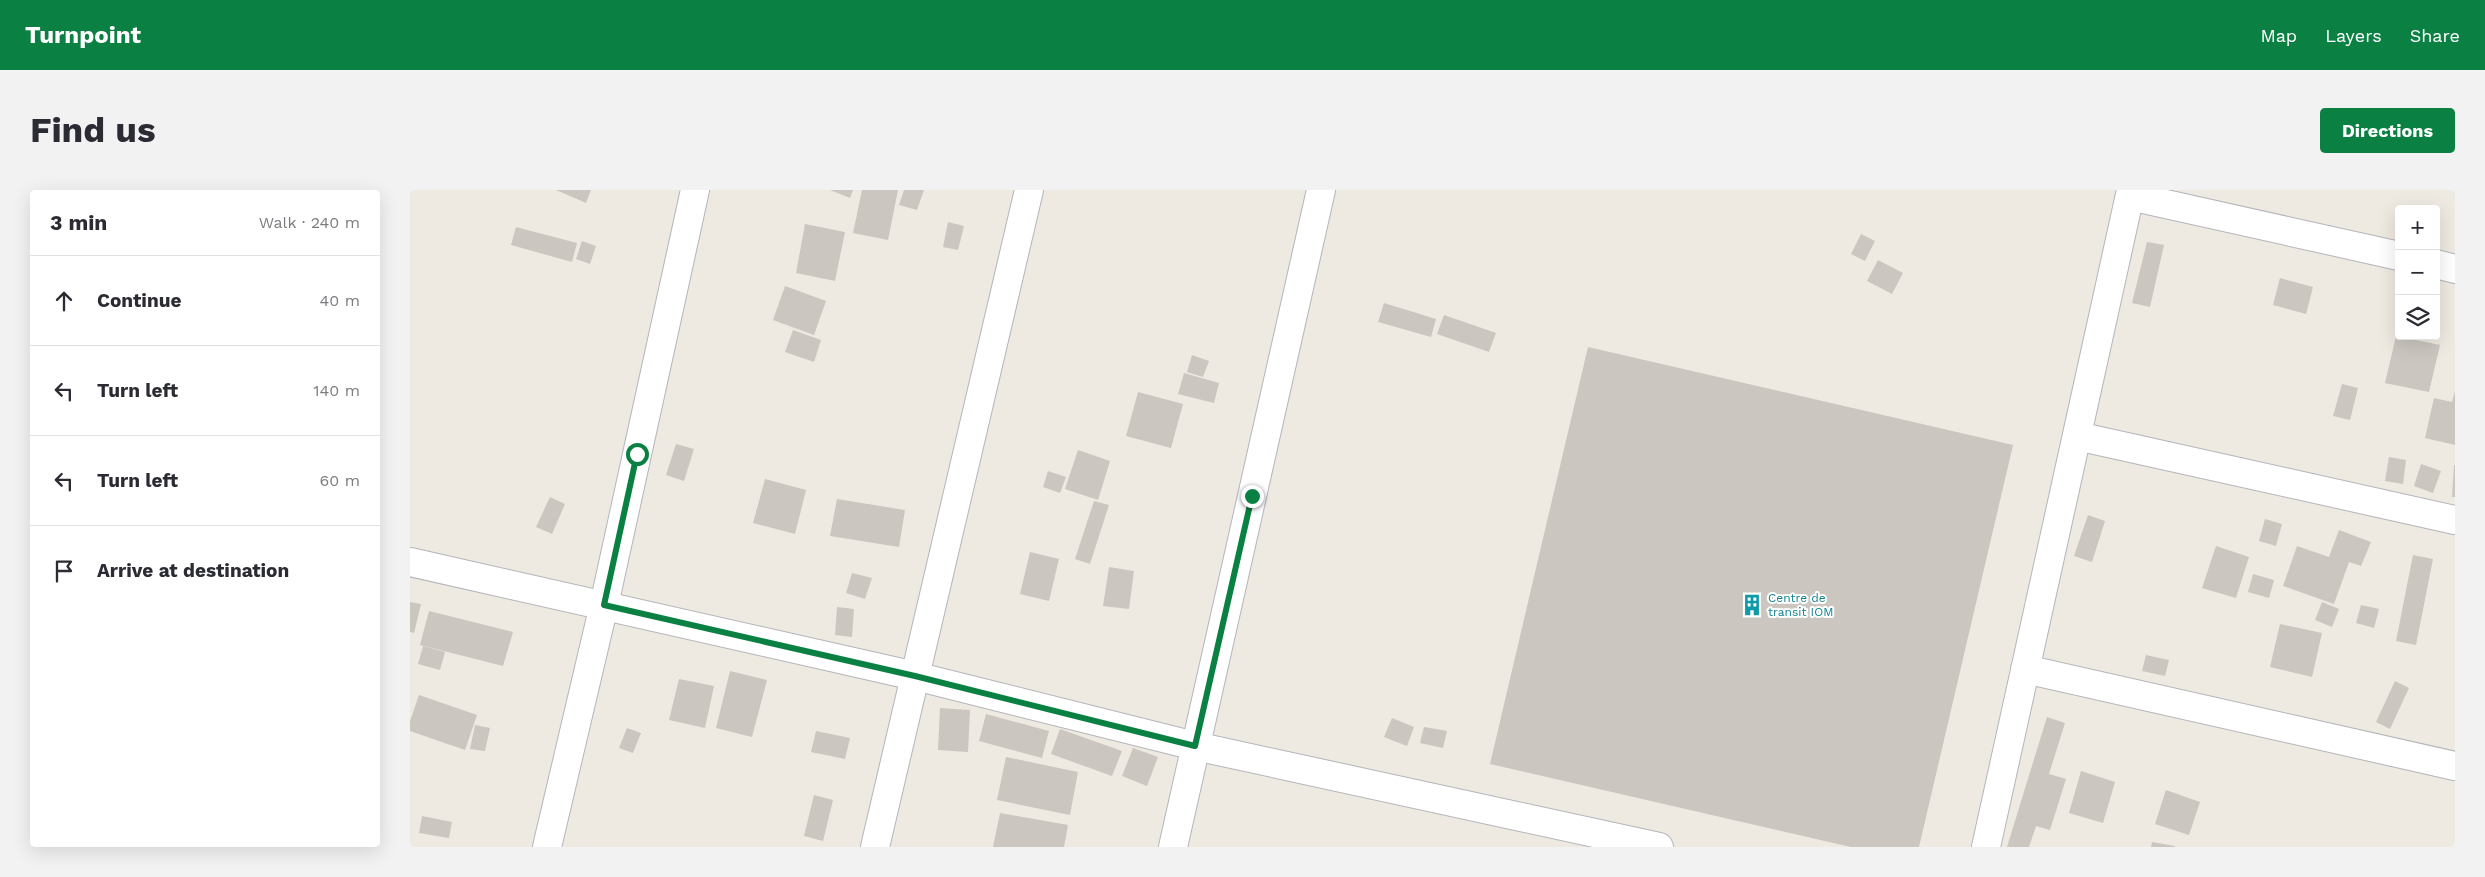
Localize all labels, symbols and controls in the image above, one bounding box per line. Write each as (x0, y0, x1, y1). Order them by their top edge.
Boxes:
text: Turnpoint (25, 21, 141, 49)
text: Map (2260, 25, 2297, 46)
text: Layers (2325, 25, 2382, 46)
text: Share (2410, 25, 2460, 46)
button: Directions (2320, 108, 2455, 153)
text: Find us (30, 109, 156, 151)
map controls (2395, 205, 2440, 340)
button: + (2395, 205, 2440, 250)
text: 3 min (50, 210, 107, 235)
text: Walk · 240 m (259, 213, 360, 232)
button: − (2395, 250, 2440, 295)
icon: ahead (50, 287, 78, 315)
text: Continue (97, 289, 181, 312)
text: 40 m (320, 291, 360, 310)
button: layers (2395, 295, 2440, 340)
icon: left (50, 377, 78, 405)
text: Turn left (97, 379, 178, 402)
text: 140 m (313, 381, 360, 400)
route start (626, 443, 649, 466)
icon: left (50, 467, 78, 495)
text: Turn left (97, 469, 178, 492)
text: 60 m (320, 471, 360, 490)
route end (1241, 485, 1264, 508)
icon: arrive (50, 557, 78, 585)
text: Arrive at destination (97, 559, 289, 582)
place label: Centre de transit IOM (1768, 591, 1833, 619)
building icon: Centre de transit IOM (1739, 592, 1765, 618)

